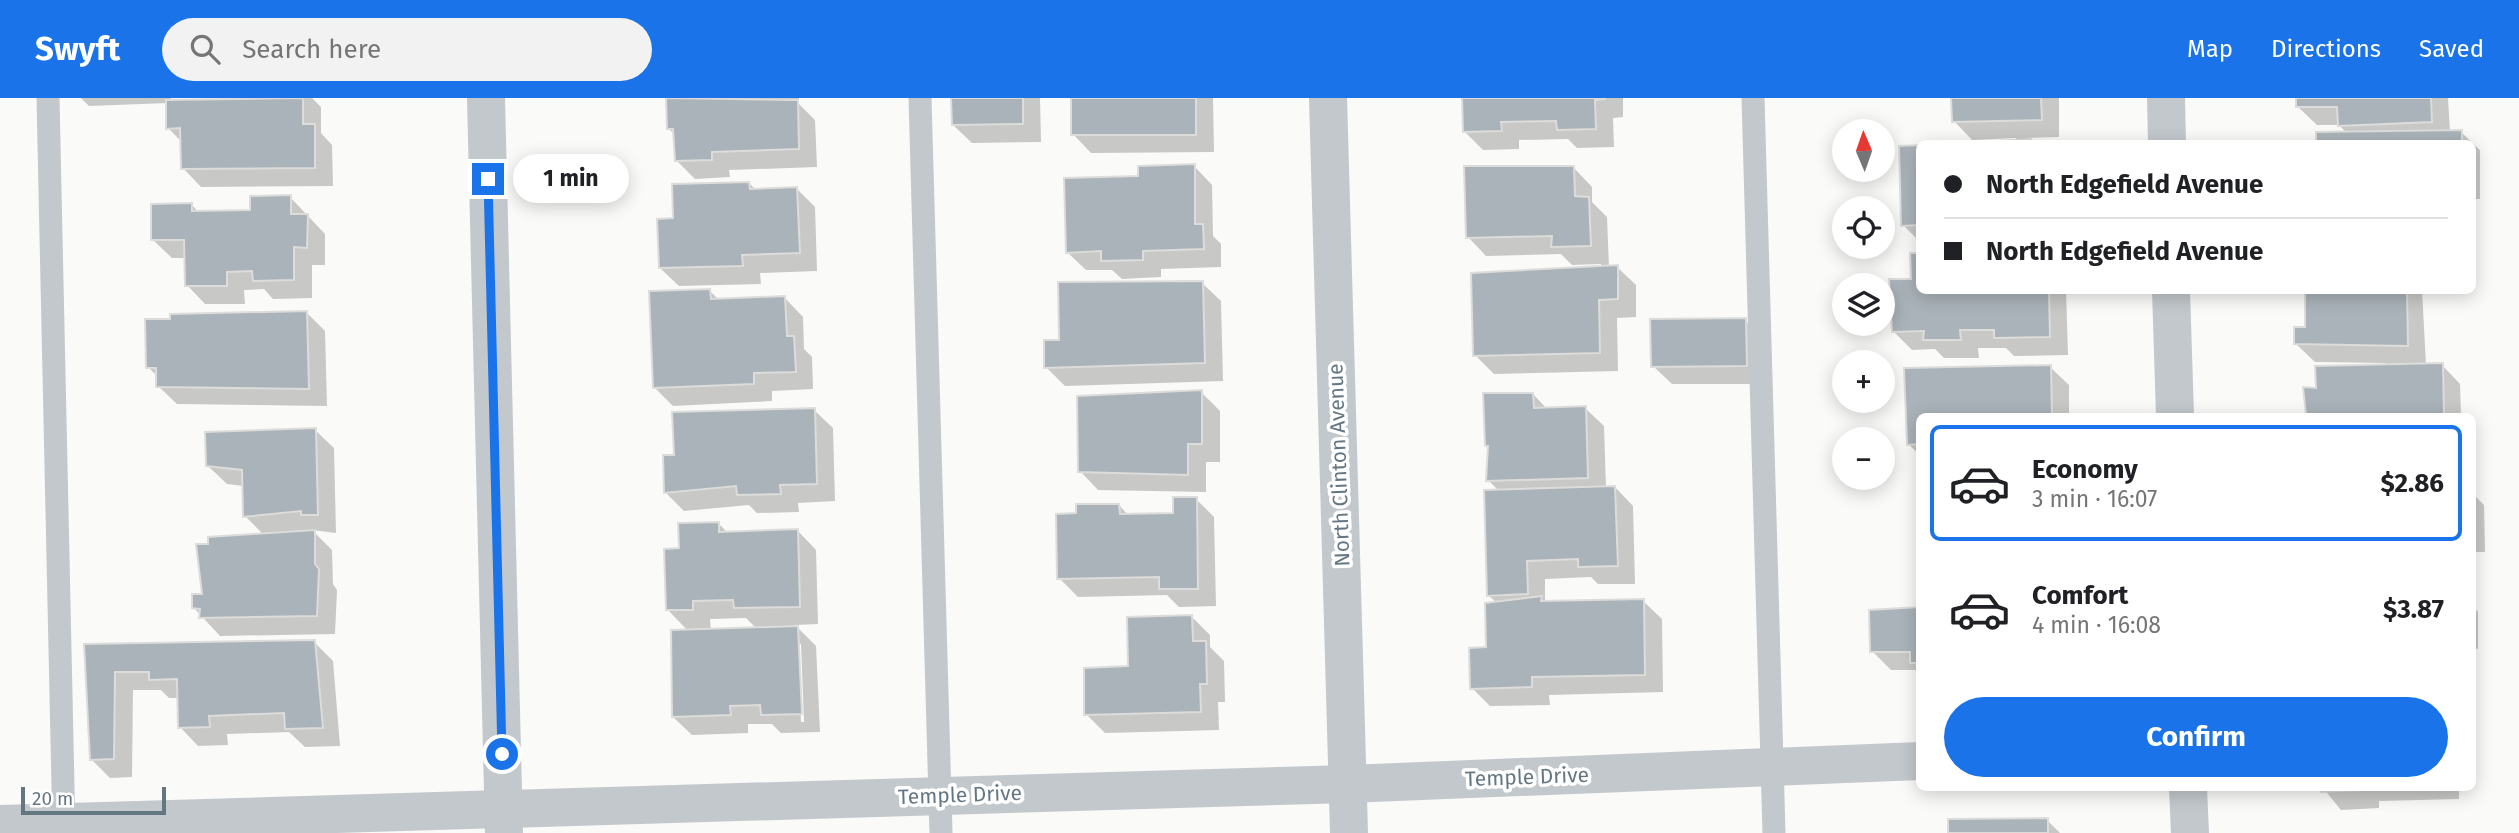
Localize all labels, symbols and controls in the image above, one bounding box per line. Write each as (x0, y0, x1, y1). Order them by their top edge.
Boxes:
search box (162, 18, 652, 81)
text: Swyft (35, 29, 120, 69)
icon: search (186, 30, 224, 68)
text: Search here (242, 34, 381, 65)
text: Map (2187, 35, 2233, 63)
text: Directions (2271, 35, 2381, 63)
text: Saved (2419, 35, 2484, 63)
north arrow (1832, 119, 1895, 182)
map controls (1832, 119, 1895, 490)
callout: 1 min (512, 154, 628, 204)
route end (472, 163, 504, 195)
text: 1 min (543, 164, 599, 192)
text: North Edgefield Avenue (1986, 169, 2263, 200)
button: locate (1832, 196, 1895, 259)
text: North Edgefield Avenue (1986, 236, 2263, 267)
button: layers (1832, 273, 1895, 336)
button: + (1832, 350, 1895, 413)
street label: North Clinton Avenue (1322, 363, 1356, 567)
button: − (1832, 427, 1895, 490)
icon: car (1948, 452, 2011, 515)
text: Economy (2032, 454, 2138, 485)
text: $2.86 (2381, 468, 2444, 499)
text: 3 min · 16:07 (2032, 485, 2157, 513)
icon: car (1948, 578, 2011, 641)
text: Comfort (2032, 580, 2128, 611)
text: $3.87 (2383, 594, 2444, 625)
text: 4 min · 16:08 (2032, 611, 2161, 639)
button: Confirm (1944, 697, 2448, 777)
route start (486, 738, 518, 770)
street label: Temple Drive (1465, 762, 1589, 792)
street label: Temple Drive (898, 780, 1022, 810)
scale bar (21, 784, 166, 816)
text: 20 m (32, 787, 73, 810)

